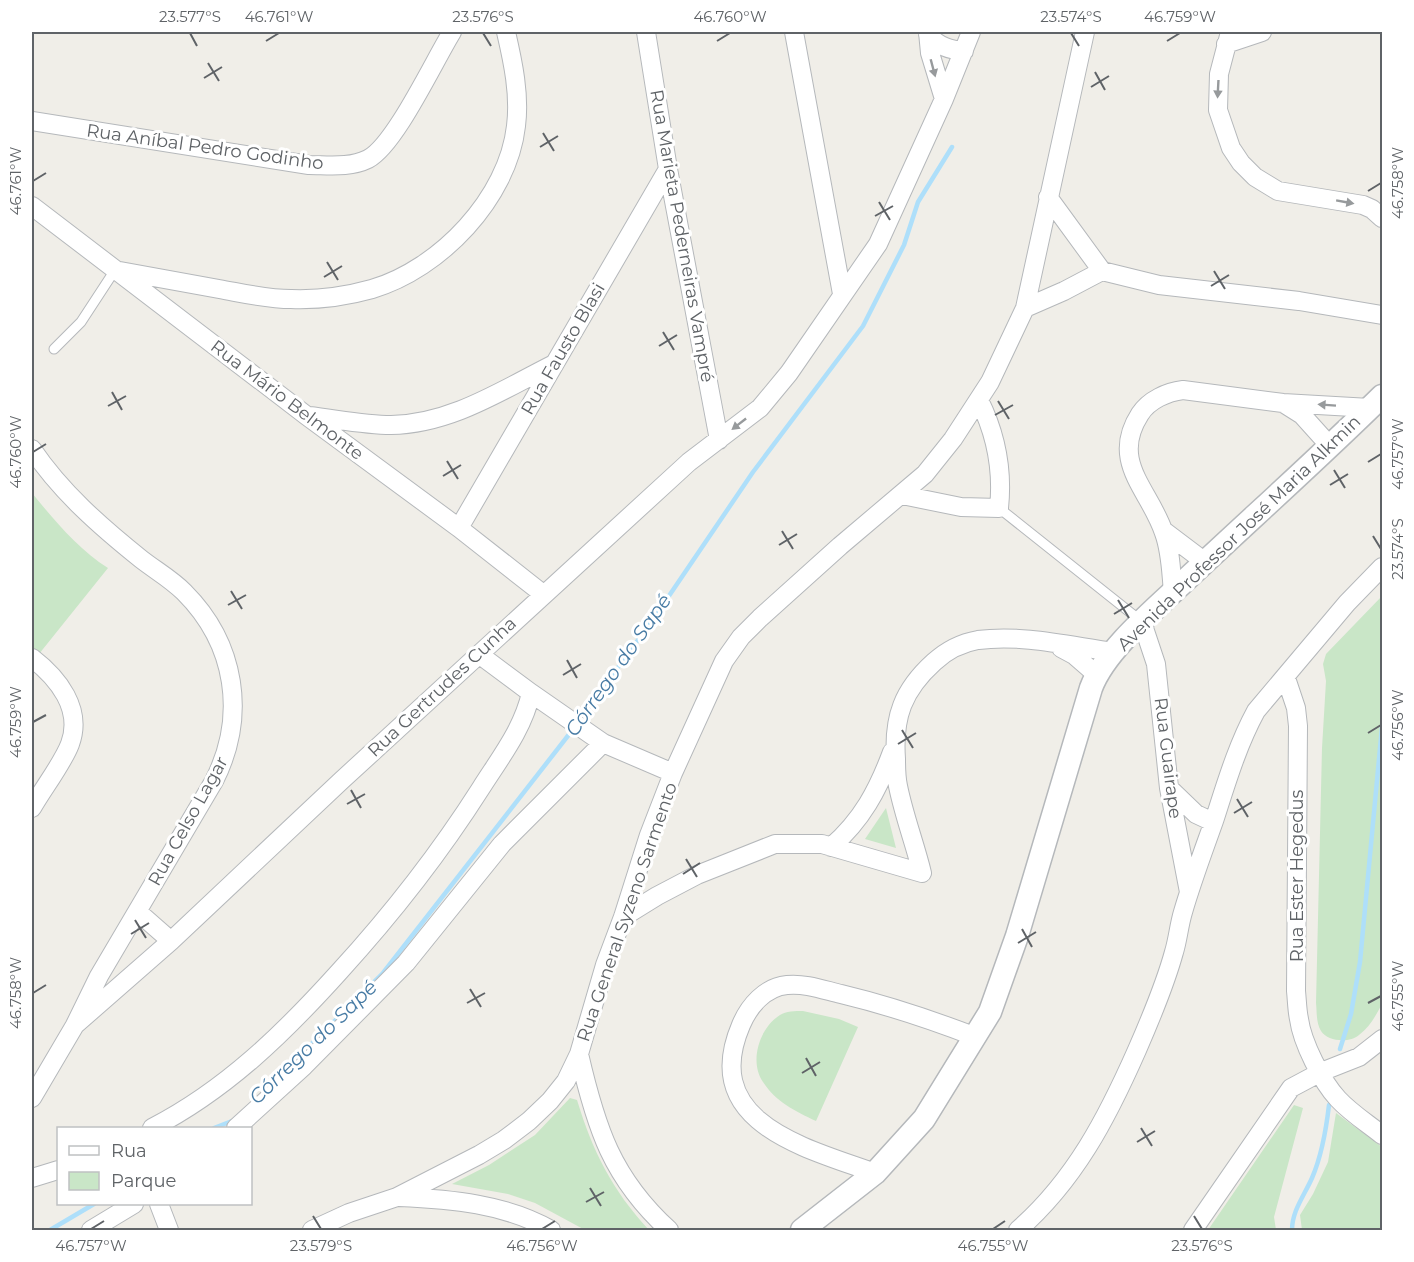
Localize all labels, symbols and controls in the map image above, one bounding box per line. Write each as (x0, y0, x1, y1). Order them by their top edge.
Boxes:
text: 23.577°S (159, 7, 221, 26)
text: 46.761°W (245, 7, 314, 26)
text: 23.576°S (452, 7, 514, 26)
text: 46.760°W (693, 7, 767, 26)
text: 23.574°S (1040, 7, 1102, 26)
text: 46.759°W (1144, 7, 1216, 26)
one-way arrow (929, 59, 939, 77)
one-way arrow (1213, 79, 1222, 98)
street label: Rua Marieta Pederneiras Vampré (645, 88, 719, 384)
street label: Rua Aníbal Pedro Godinho (85, 119, 325, 175)
text: 46.761°W (6, 146, 25, 215)
text: 46.758°W (1388, 147, 1407, 219)
one-way arrow (1336, 198, 1355, 207)
street label: Rua Fausto Blasi (516, 279, 610, 419)
street label: Rua Mário Belmonte (206, 335, 368, 465)
one-way arrow (1317, 400, 1336, 410)
street label: Avenida Professor José Maria Alkmin (1113, 410, 1365, 656)
text: 46.760°W (6, 415, 25, 489)
one-way arrow (732, 417, 747, 429)
text: 46.757°W (1388, 418, 1407, 490)
text: 23.574°S (1388, 518, 1407, 580)
water label: Córrego do Sapé (560, 589, 676, 741)
street label: Rua Gertrudes Cunha (363, 612, 521, 762)
text: 46.759°W (6, 686, 25, 758)
text: 46.756°W (1388, 689, 1407, 761)
street label: Rua Guairape (1150, 696, 1186, 820)
street label: Rua Celso Lagar (143, 752, 233, 890)
street label: Rua General Syzeno Sarmento (572, 779, 682, 1045)
street label: Rua Ester Hegedus (1286, 789, 1308, 962)
text: 46.758°W (6, 957, 25, 1029)
text: 46.755°W (1388, 960, 1407, 1031)
water label: Córrego do Sapé (244, 975, 382, 1109)
legend (57, 1127, 252, 1205)
text: Rua (111, 1140, 147, 1162)
text: Parque (111, 1170, 177, 1192)
text: 46.757°W (55, 1236, 127, 1255)
text: 23.579°S (290, 1236, 352, 1255)
text: 46.756°W (506, 1236, 578, 1255)
text: 46.755°W (958, 1236, 1029, 1255)
text: 23.576°S (1171, 1236, 1233, 1255)

